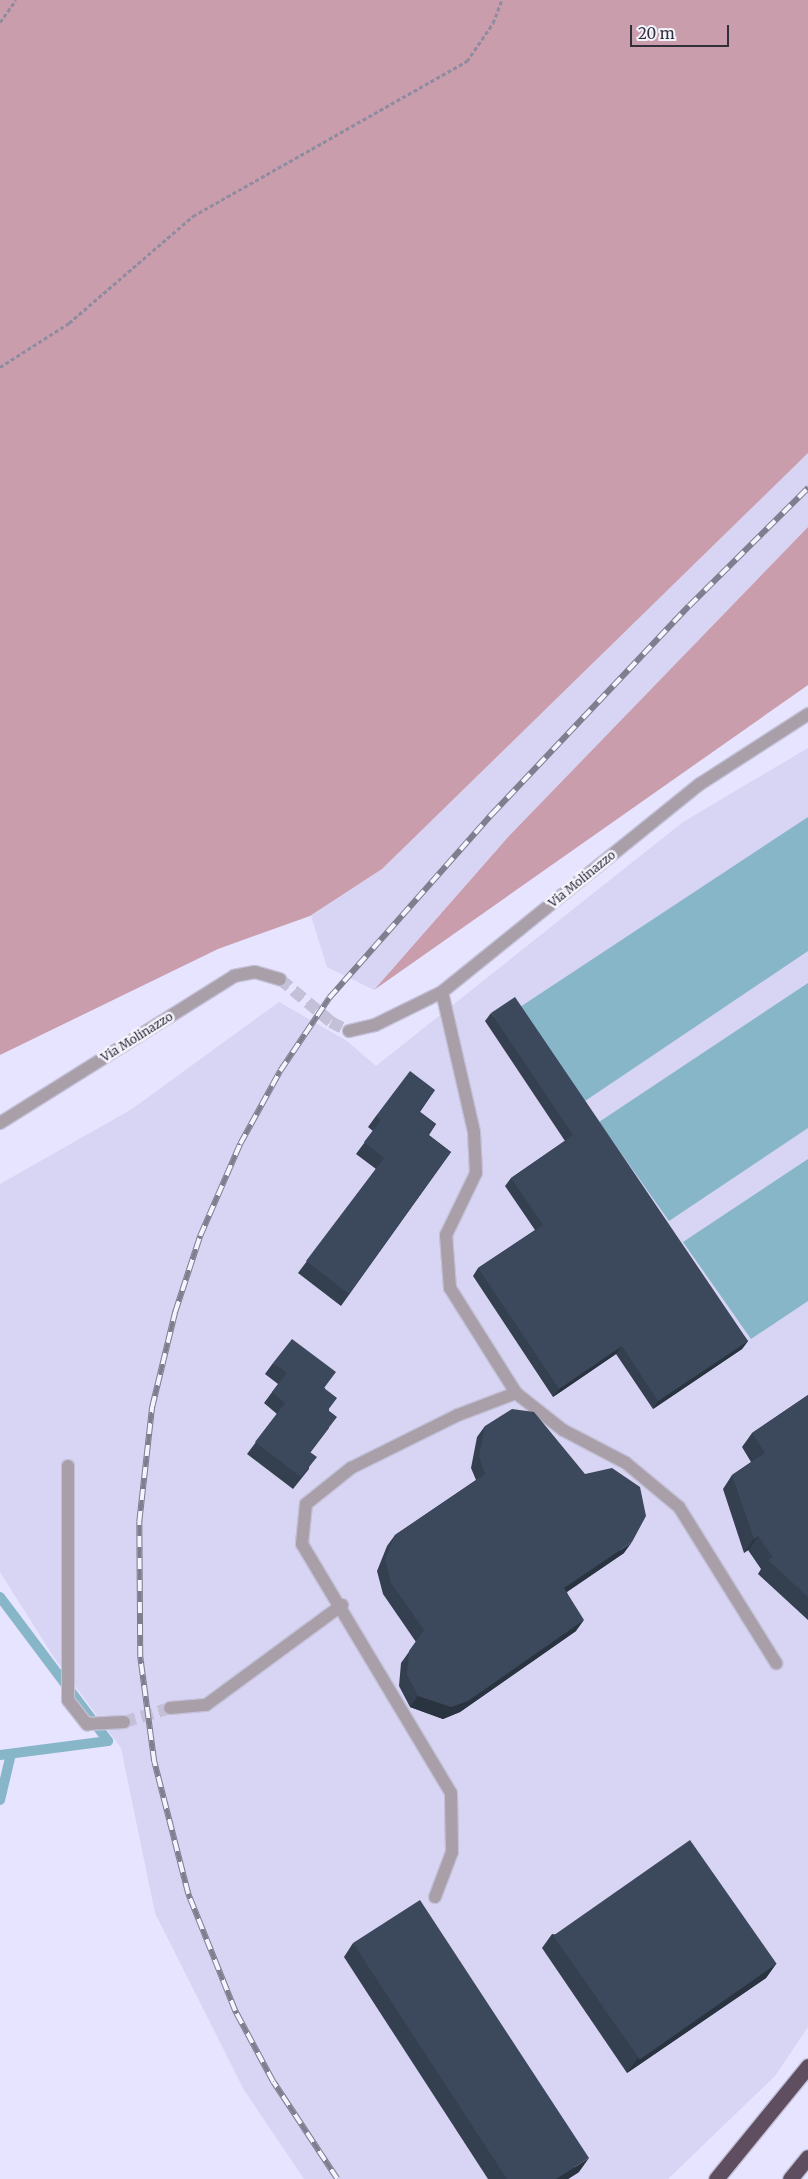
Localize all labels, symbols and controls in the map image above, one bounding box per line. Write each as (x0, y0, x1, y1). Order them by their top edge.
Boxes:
scale bar (633, 15, 732, 47)
text: 20 m (638, 24, 675, 43)
street label: Via Molinazzo (546, 848, 618, 910)
street label: Via Molinazzo (98, 1009, 176, 1065)

